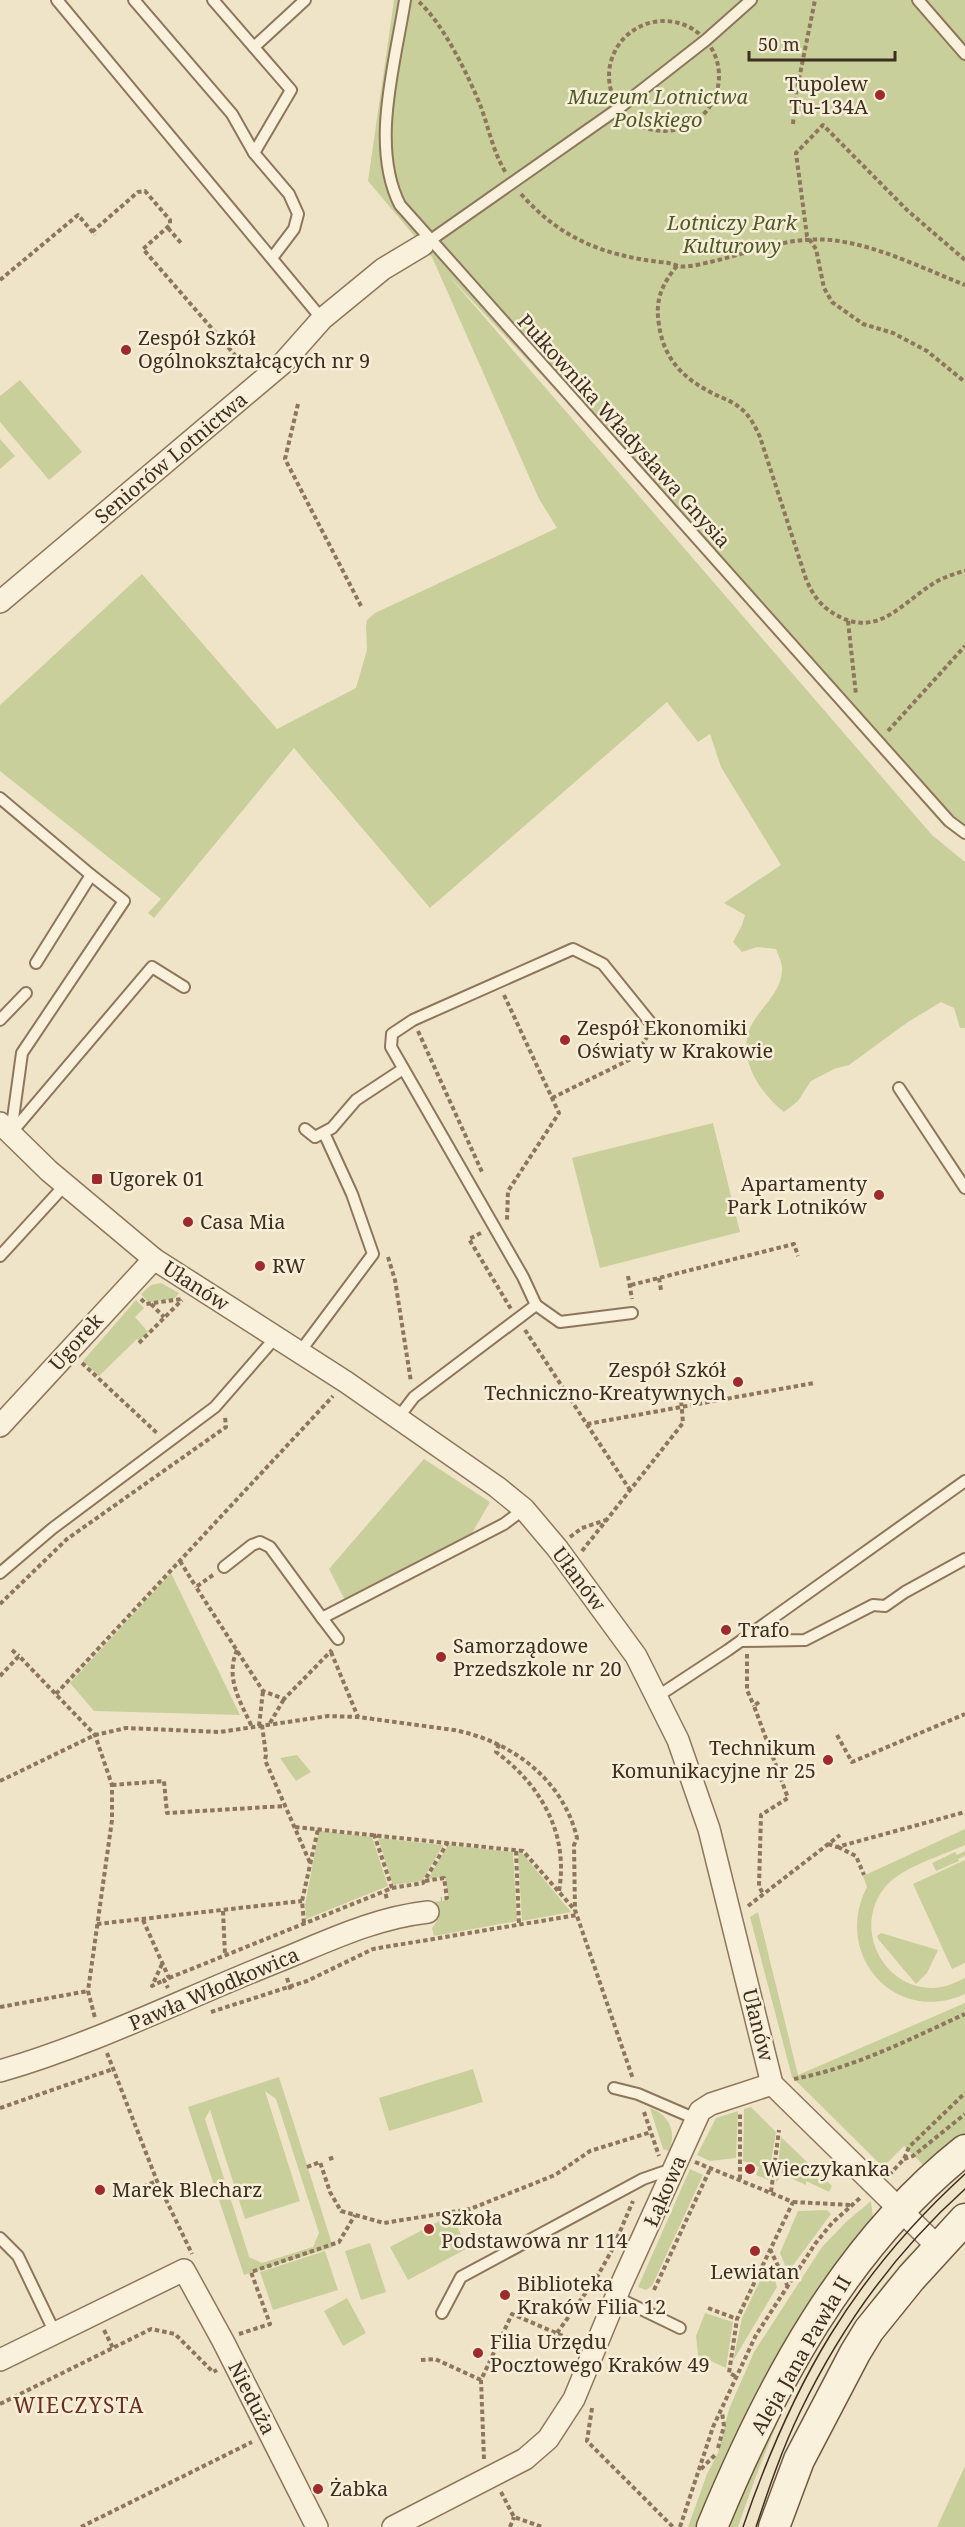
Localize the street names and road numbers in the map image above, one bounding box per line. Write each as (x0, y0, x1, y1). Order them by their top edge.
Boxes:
street label: Pułkownika Władysława Gnysia (512, 308, 737, 554)
street label: Seniorów Lotnictwa (89, 386, 253, 530)
street label: Ułanów (158, 1254, 235, 1317)
street label: Ugorek (43, 1307, 109, 1376)
street label: Ułanów (546, 1541, 613, 1617)
street label: Pawła Włodkowica (125, 1940, 303, 2037)
street label: Ułanów (736, 1986, 781, 2065)
street label: Łąkowa (637, 2151, 692, 2231)
street label: Aleja Jana Pawła II (744, 2270, 857, 2439)
street label: Nieduża (223, 2357, 282, 2439)

